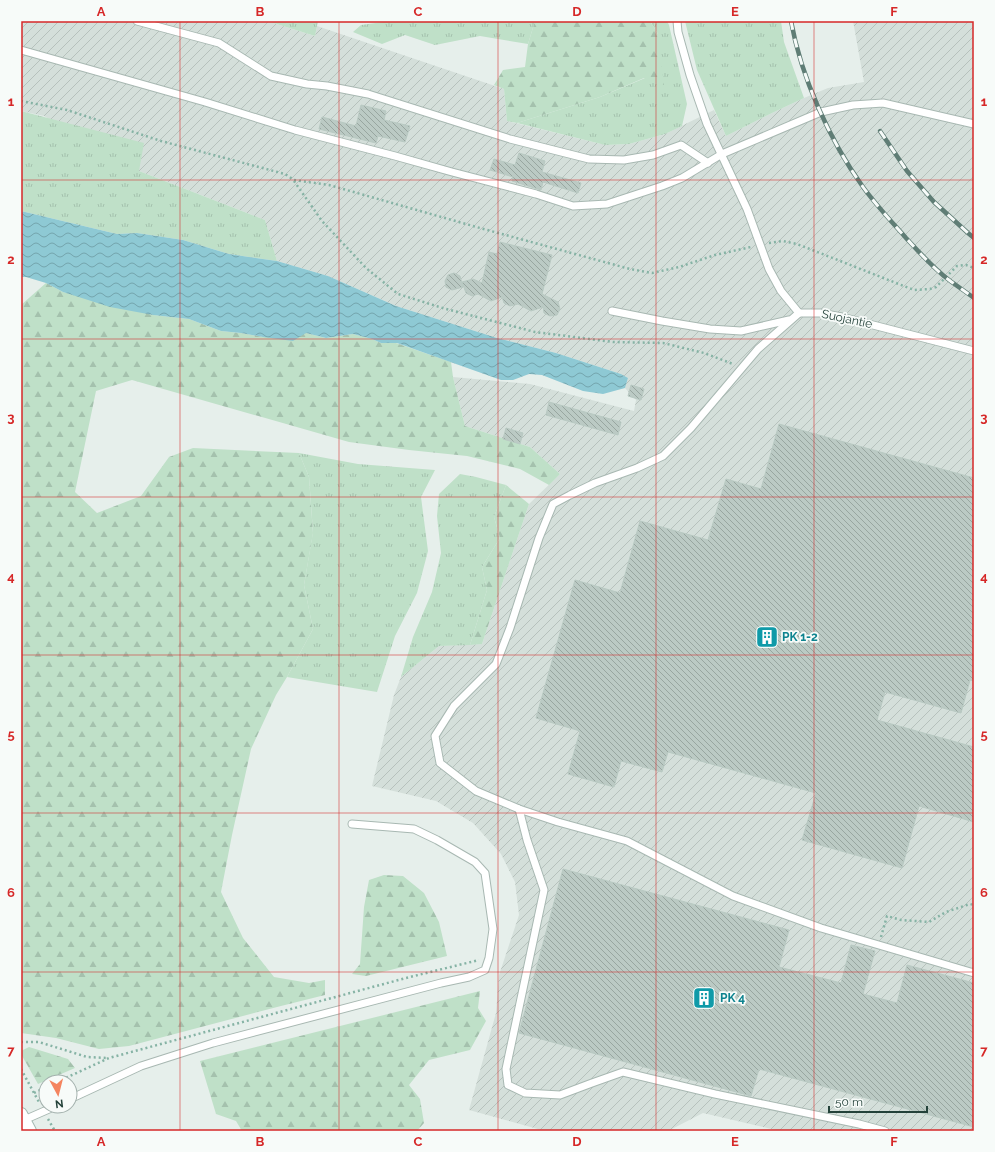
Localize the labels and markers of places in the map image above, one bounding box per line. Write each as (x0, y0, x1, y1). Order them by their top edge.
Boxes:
building icon: PK 1-2 (754, 624, 780, 650)
place label: PK 1-2 (782, 630, 818, 644)
building icon: PK 4 (691, 985, 717, 1011)
place label: PK 4 (720, 991, 745, 1005)

